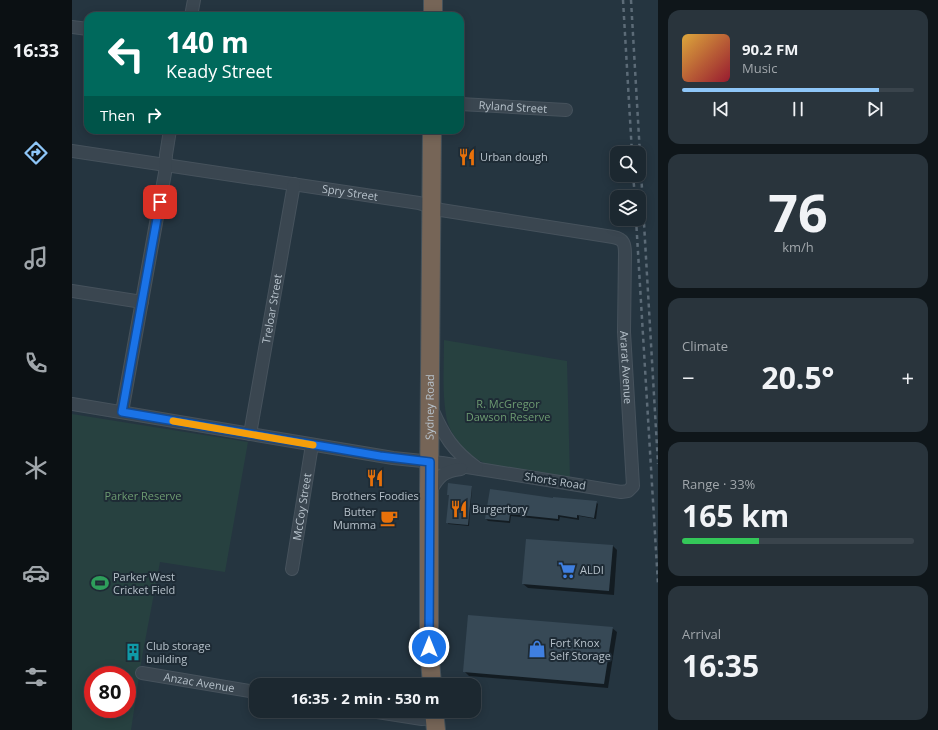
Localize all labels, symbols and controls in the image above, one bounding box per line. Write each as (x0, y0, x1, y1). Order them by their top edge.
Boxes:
text: 140 m (166, 23, 249, 61)
icon: left (100, 28, 152, 80)
text: 16:33 (13, 38, 59, 62)
text: 90.2 FM (742, 39, 798, 59)
text: Keady Street (166, 59, 272, 83)
text: Music (742, 59, 777, 77)
street label: Ryland Street (478, 97, 548, 116)
icon: previous (710, 98, 732, 120)
icon: pause (787, 98, 809, 120)
icon: next (864, 98, 886, 120)
icon: right (143, 104, 165, 126)
text: Then (100, 105, 135, 125)
icon: directions (22, 139, 50, 167)
map controls (610, 146, 646, 226)
button: search (610, 146, 646, 182)
restaurant icon: Urban dough (457, 147, 477, 167)
place label: Urban dough (480, 149, 548, 164)
text: 76 (768, 176, 828, 247)
street label: Spry Street (321, 181, 379, 204)
pin (143, 185, 177, 219)
button: layers (610, 190, 646, 226)
icon: arrive (149, 191, 171, 213)
text: km/h (782, 238, 814, 256)
icon: music (22, 244, 50, 272)
street label: Treloar Street (258, 273, 285, 345)
street label: Ararat Avenue (617, 330, 636, 404)
text: Climate (682, 337, 728, 355)
icon: phone (22, 349, 50, 377)
text: 20.5° (762, 357, 834, 398)
text: − (682, 362, 695, 392)
text: + (901, 362, 914, 392)
street label: Sydney Road (421, 374, 437, 440)
park label: R. McGregor Dawson Reserve (466, 396, 550, 424)
icon: climate (22, 454, 50, 482)
restaurant icon: Brothers Foodies (365, 468, 385, 488)
street label: Shorts Road (523, 468, 587, 493)
street label: McCoy Street (289, 472, 314, 541)
text: Range · 33% (682, 475, 755, 493)
park label: Parker Reserve (104, 488, 182, 503)
place label: Brothers Foodies (331, 488, 419, 503)
text: 165 km (682, 495, 789, 536)
restaurant icon: Burgertory (449, 499, 469, 519)
place label: Burgertory (472, 501, 528, 516)
place label: Butter Mumma (333, 504, 376, 532)
cafe icon: Butter Mumma (379, 508, 399, 528)
icon: car (22, 559, 50, 587)
supermarket icon: ALDI (557, 560, 577, 580)
place label: ALDI (580, 562, 604, 577)
place label: Parker West Cricket Field (113, 569, 175, 597)
sports icon: Parker West Cricket Field (90, 573, 110, 593)
text: Arrival (682, 625, 721, 643)
position arrow (408, 626, 450, 668)
place label: Fort Knox Self Storage (550, 635, 611, 663)
place label: Club storage building (146, 638, 211, 666)
shop icon: Fort Knox Self Storage (527, 639, 547, 659)
building icon: Club storage building (123, 642, 143, 662)
text: 16:35 (682, 645, 759, 686)
icon: filters (22, 663, 50, 691)
speed limit sign: 80 (84, 666, 136, 718)
street label: Anzac Avenue (163, 669, 236, 695)
text: 16:35 · 2 min · 530 m (291, 688, 439, 708)

